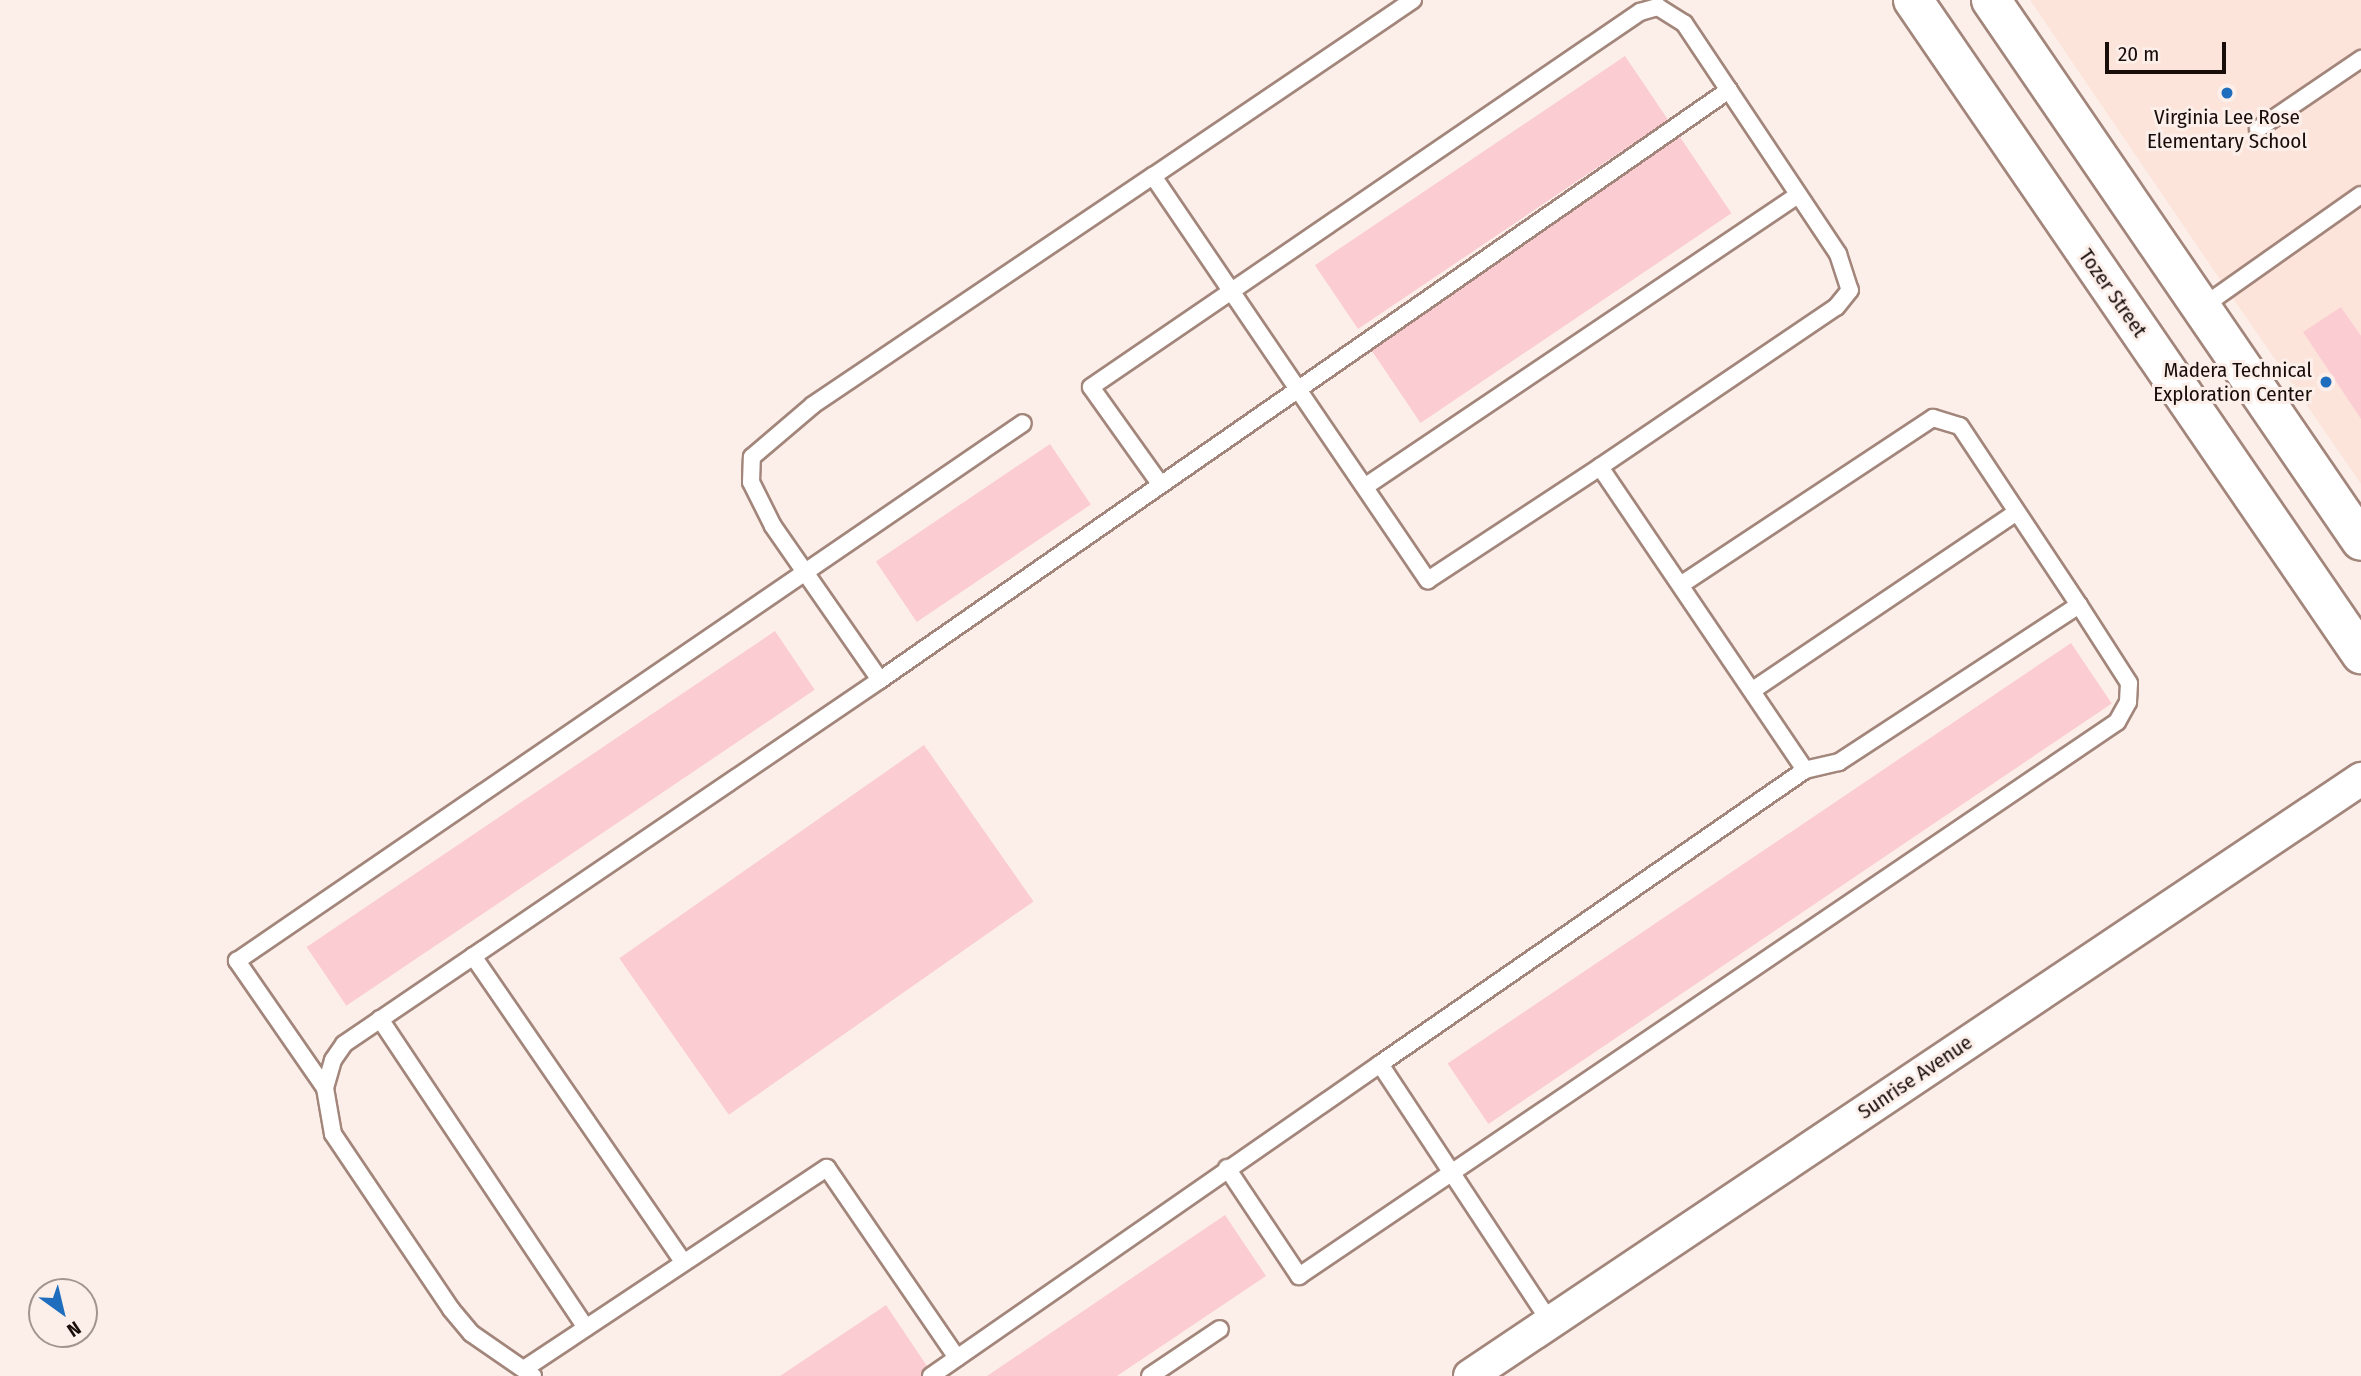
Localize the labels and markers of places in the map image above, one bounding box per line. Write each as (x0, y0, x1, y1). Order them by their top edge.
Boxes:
marker: Virginia Lee Rose Elementary School (2219, 85, 2235, 101)
place label: Virginia Lee Rose Elementary School (2147, 104, 2307, 154)
place label: Madera Technical Exploration Center (2153, 357, 2312, 407)
marker: Madera Technical Exploration Center (2318, 374, 2334, 390)

